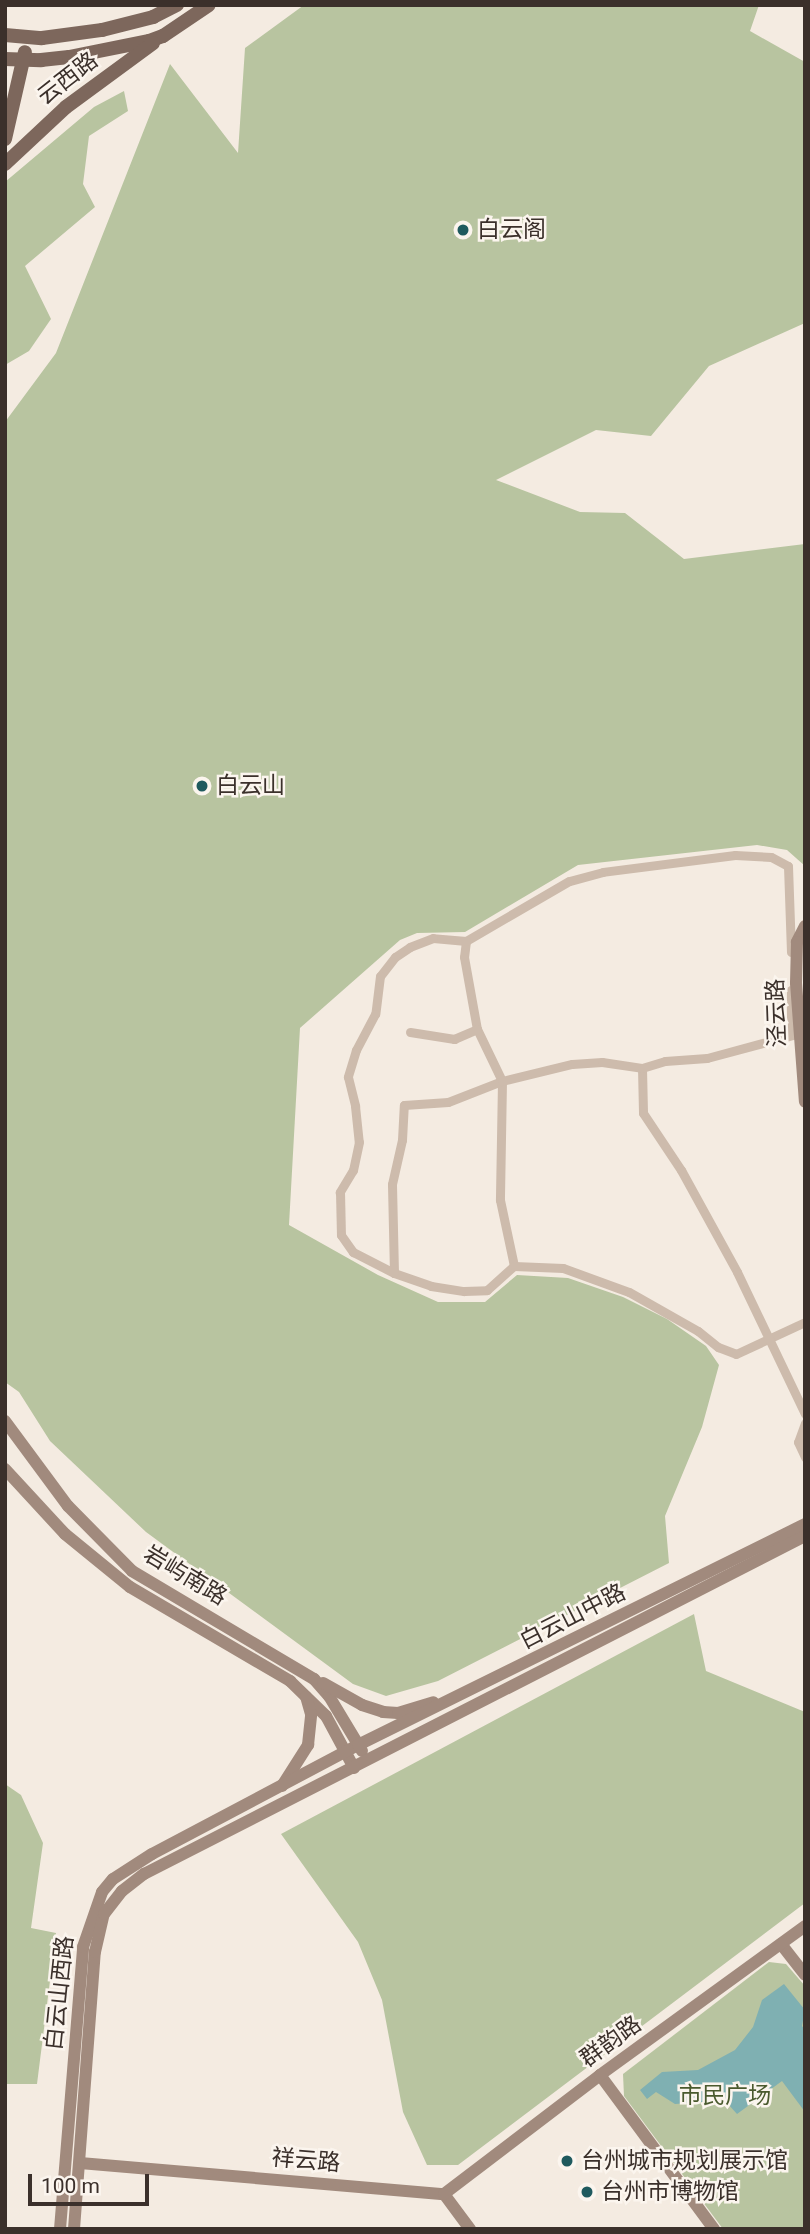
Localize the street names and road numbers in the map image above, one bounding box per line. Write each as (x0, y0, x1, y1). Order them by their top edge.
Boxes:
street label: 云西路 (32, 47, 104, 111)
street label: 泾云路 (762, 978, 792, 1048)
street label: 岩屿南路 (138, 1540, 232, 1612)
street label: 白云山中路 (516, 1579, 630, 1655)
street label: 白云山西路 (40, 1934, 80, 2052)
street label: 群韵路 (575, 2011, 647, 2073)
street label: 祥云路 (270, 2144, 342, 2178)

